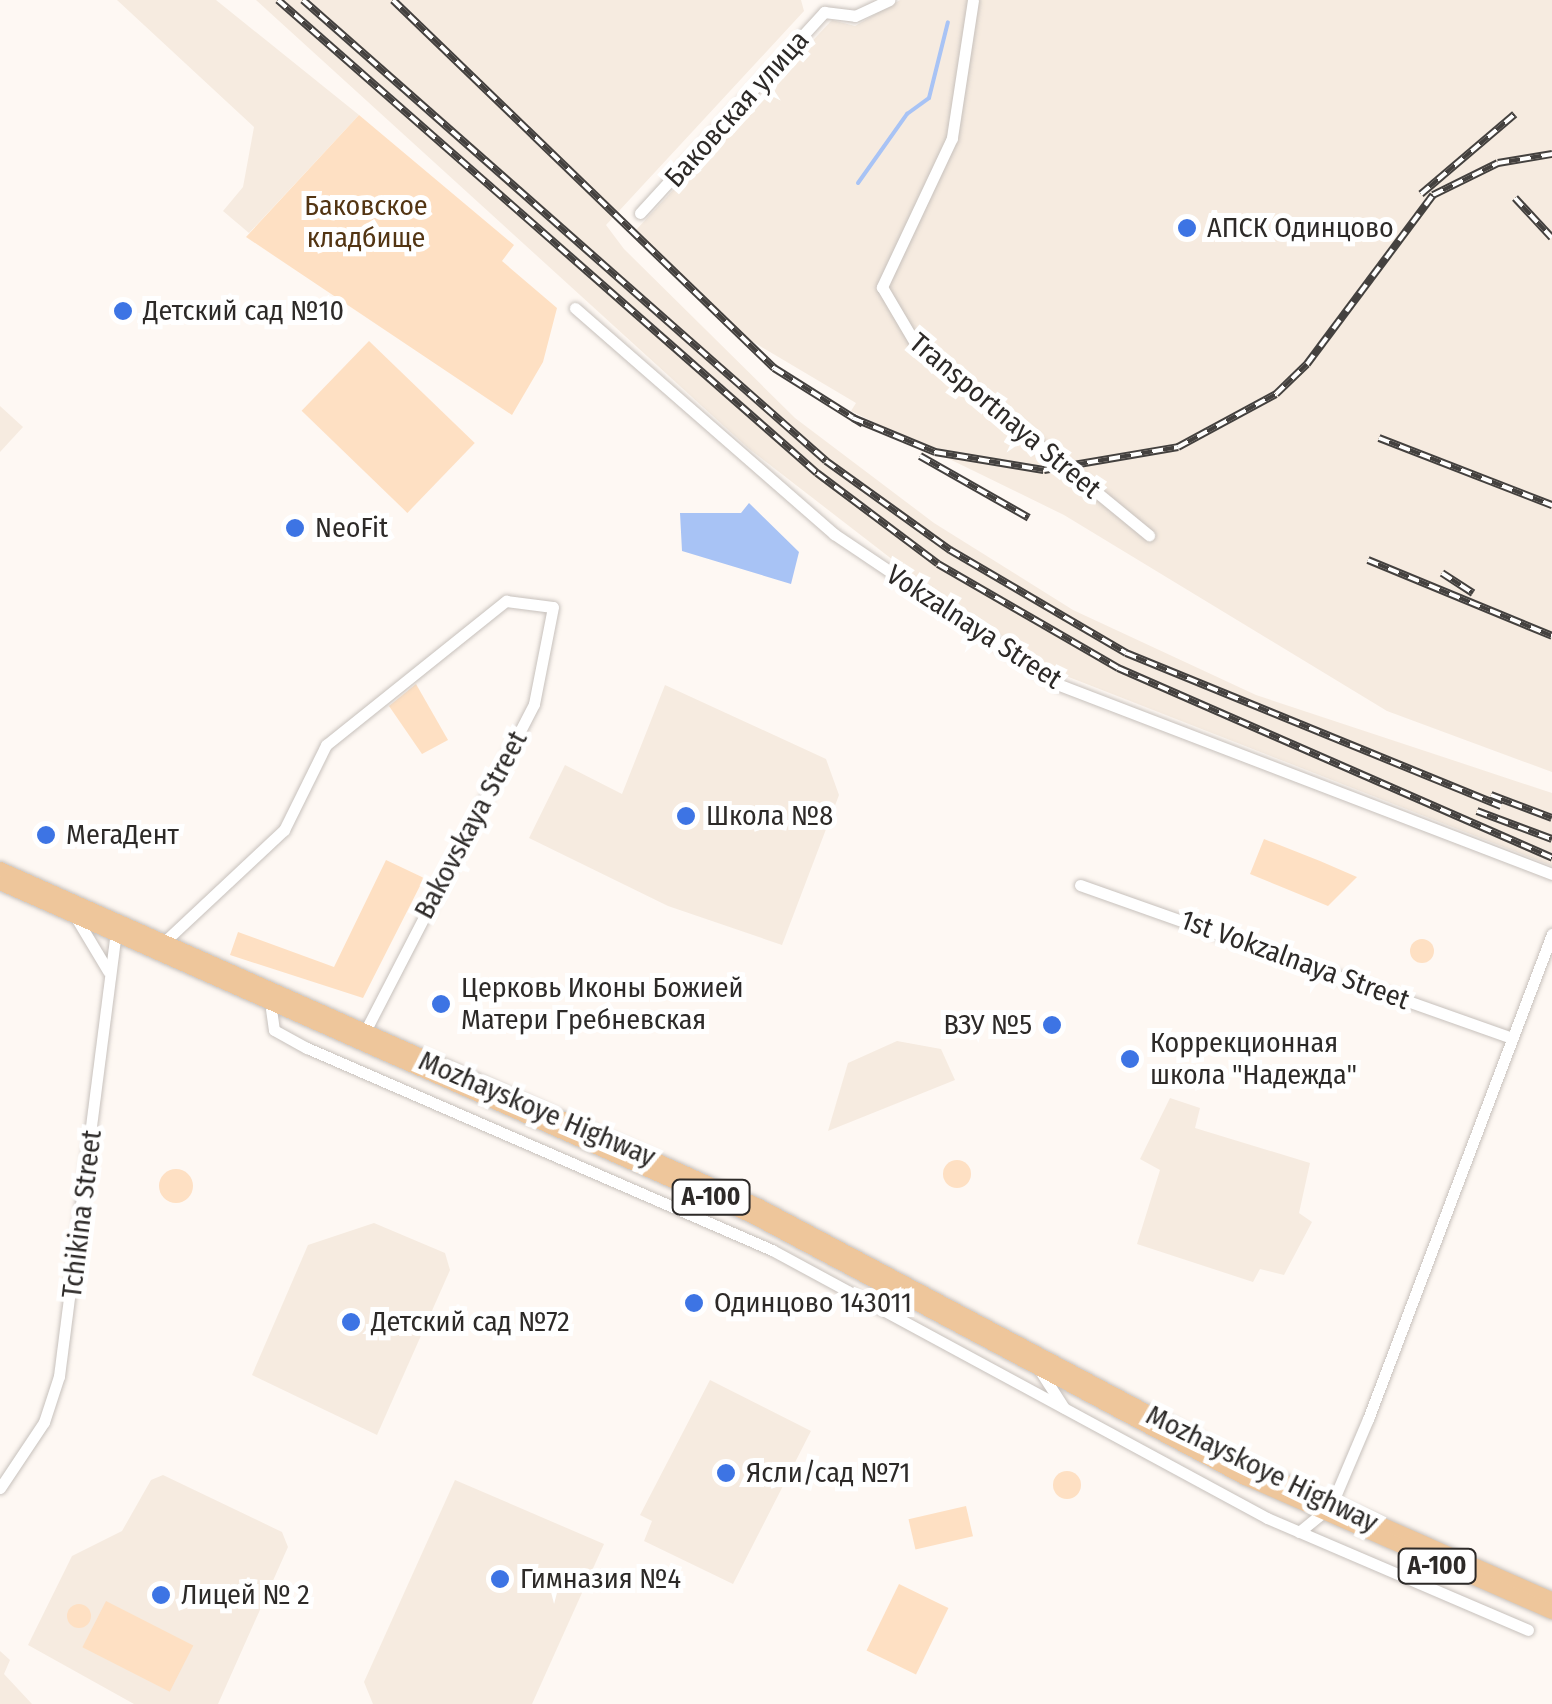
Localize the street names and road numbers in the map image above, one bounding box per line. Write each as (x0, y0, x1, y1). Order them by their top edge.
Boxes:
street label: Баковская улица (658, 24, 816, 194)
street label: Transportnaya Street (903, 326, 1107, 506)
street label: Vokzalnaya Street (880, 558, 1068, 696)
street label: Bakovskaya Street (407, 725, 535, 925)
street label: 1st Vokzalnaya Street (1176, 903, 1414, 1017)
street label: Mozhayskoye Highway (414, 1044, 660, 1174)
street label: Tchikina Street (55, 1128, 109, 1300)
road number: А-100 (671, 1177, 751, 1217)
street label: Mozhayskoye Highway (1141, 1398, 1383, 1540)
road number: А-100 (1397, 1546, 1477, 1586)

